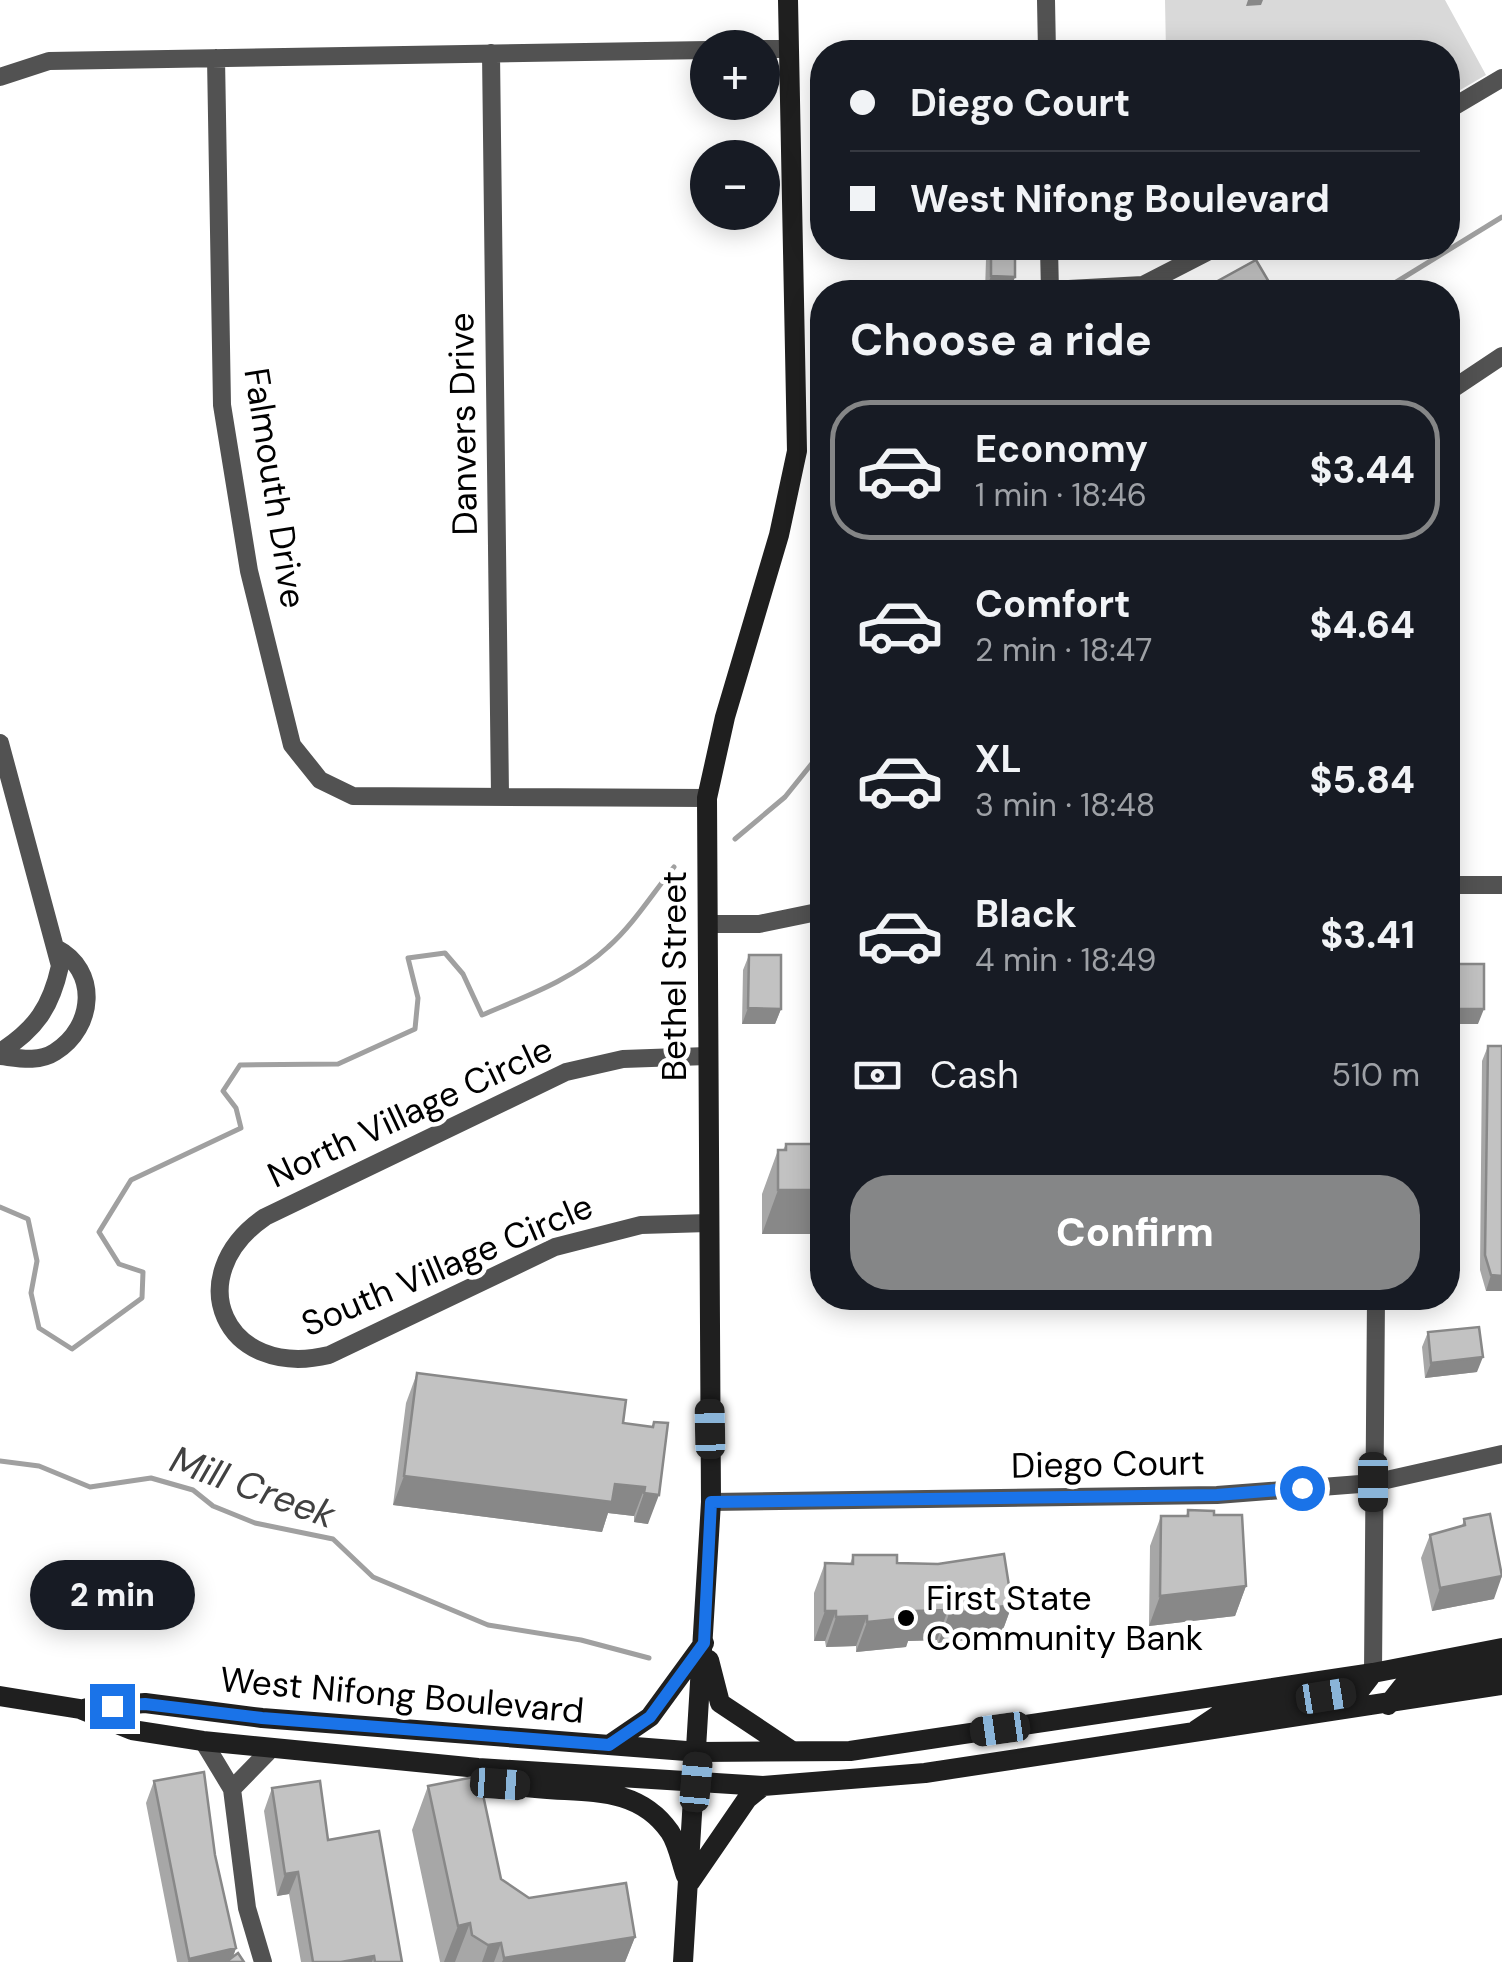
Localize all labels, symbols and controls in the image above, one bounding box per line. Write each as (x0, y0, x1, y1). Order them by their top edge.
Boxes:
map controls (690, 30, 780, 230)
button: + (690, 30, 780, 120)
text: Diego Court (910, 78, 1130, 128)
button: − (690, 140, 780, 230)
text: West Nifong Boulevard (910, 174, 1330, 224)
text: Choose a ride (850, 310, 1152, 369)
street label: Danvers Drive (438, 312, 488, 536)
street label: Falmouth Drive (233, 365, 317, 611)
text: Economy (975, 424, 1148, 474)
icon: car (855, 425, 945, 515)
text: $3.44 (1309, 445, 1415, 495)
text: 1 min · 18:46 (975, 474, 1147, 516)
text: Comfort (975, 579, 1131, 629)
icon: car (855, 580, 945, 670)
text: $4.64 (1309, 600, 1415, 650)
text: 2 min · 18:47 (975, 629, 1152, 671)
text: XL (975, 734, 1022, 784)
icon: car (855, 735, 945, 825)
text: $5.84 (1309, 755, 1415, 805)
text: 3 min · 18:48 (975, 784, 1155, 826)
street label: Bethel Street (651, 871, 697, 1081)
text: Black (975, 889, 1077, 939)
icon: car (855, 890, 945, 980)
text: $3.41 (1320, 910, 1415, 960)
text: 4 min · 18:49 (975, 939, 1156, 981)
street label: North Village Circle (260, 1026, 560, 1198)
icon: cash (850, 1048, 905, 1103)
text: Cash (930, 1050, 1019, 1100)
text: 510 m (1332, 1054, 1420, 1096)
button: Confirm (850, 1175, 1420, 1290)
street label: South Village Circle (294, 1183, 600, 1347)
car (694, 1399, 726, 1459)
water label: Mill Creek (163, 1434, 343, 1540)
street label: Diego Court (1011, 1439, 1205, 1489)
car (1358, 1452, 1388, 1512)
route start (1280, 1466, 1325, 1511)
callout: 2 min (29, 1561, 194, 1631)
text: 2 min (70, 1574, 155, 1616)
place label: First State Community Bank (926, 1575, 1203, 1661)
marker: First State Community Bank (895, 1607, 917, 1629)
street label: West Nifong Boulevard (218, 1656, 586, 1734)
car (1294, 1676, 1358, 1716)
route end (90, 1684, 135, 1729)
car (968, 1710, 1032, 1748)
car (678, 1751, 714, 1813)
car (469, 1767, 531, 1801)

